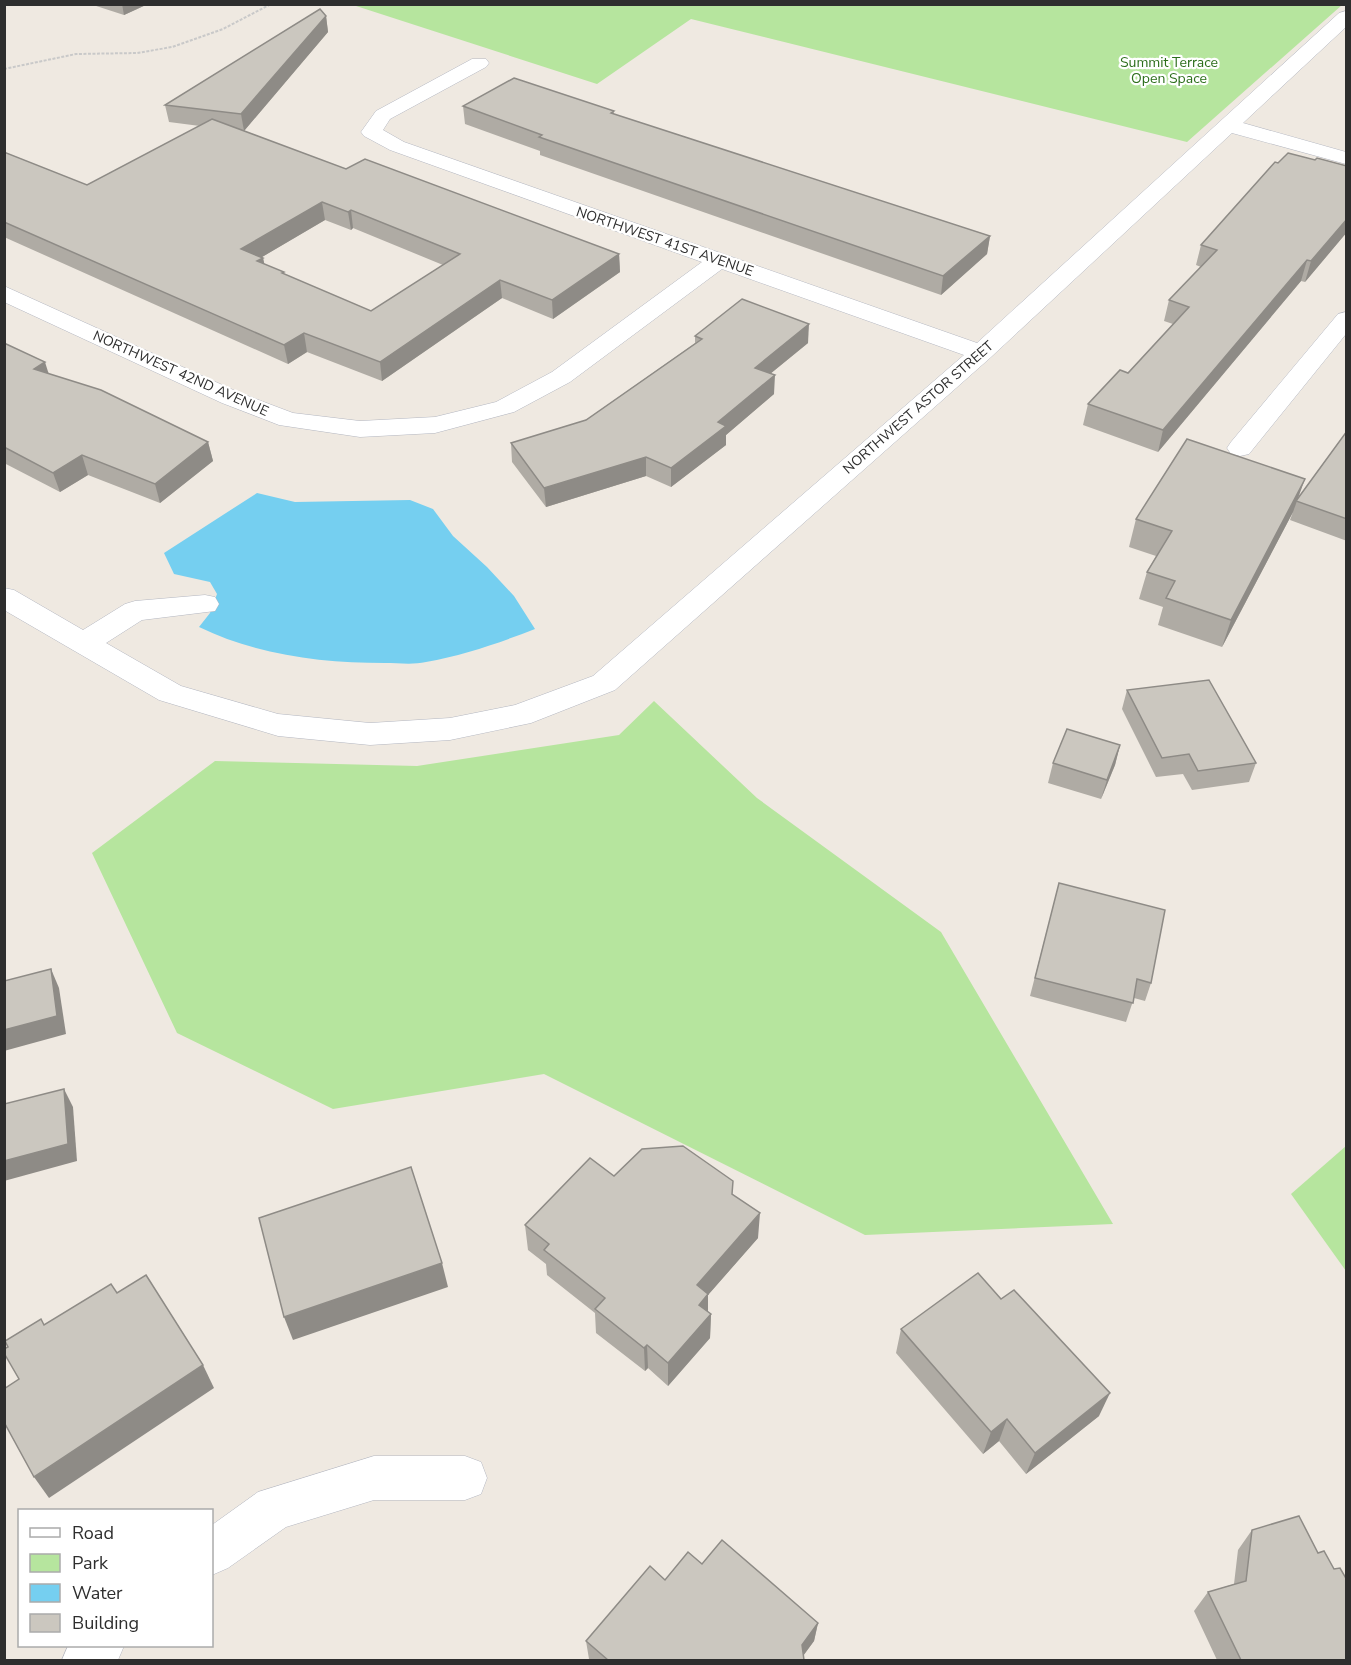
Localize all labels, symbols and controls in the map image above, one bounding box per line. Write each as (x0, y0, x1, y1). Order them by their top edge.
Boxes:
park label: Summit Terrace Open Space (1120, 53, 1218, 88)
street label: NORTHWEST 41ST AVENUE (574, 202, 756, 281)
street label: NORTHWEST 42ND AVENUE (90, 326, 272, 421)
street label: NORTHWEST ASTOR STREET (839, 336, 998, 478)
legend (18, 1509, 213, 1647)
text: Road (72, 1521, 114, 1545)
text: Park (72, 1551, 109, 1575)
text: Water (72, 1581, 123, 1605)
text: Building (72, 1611, 139, 1635)

